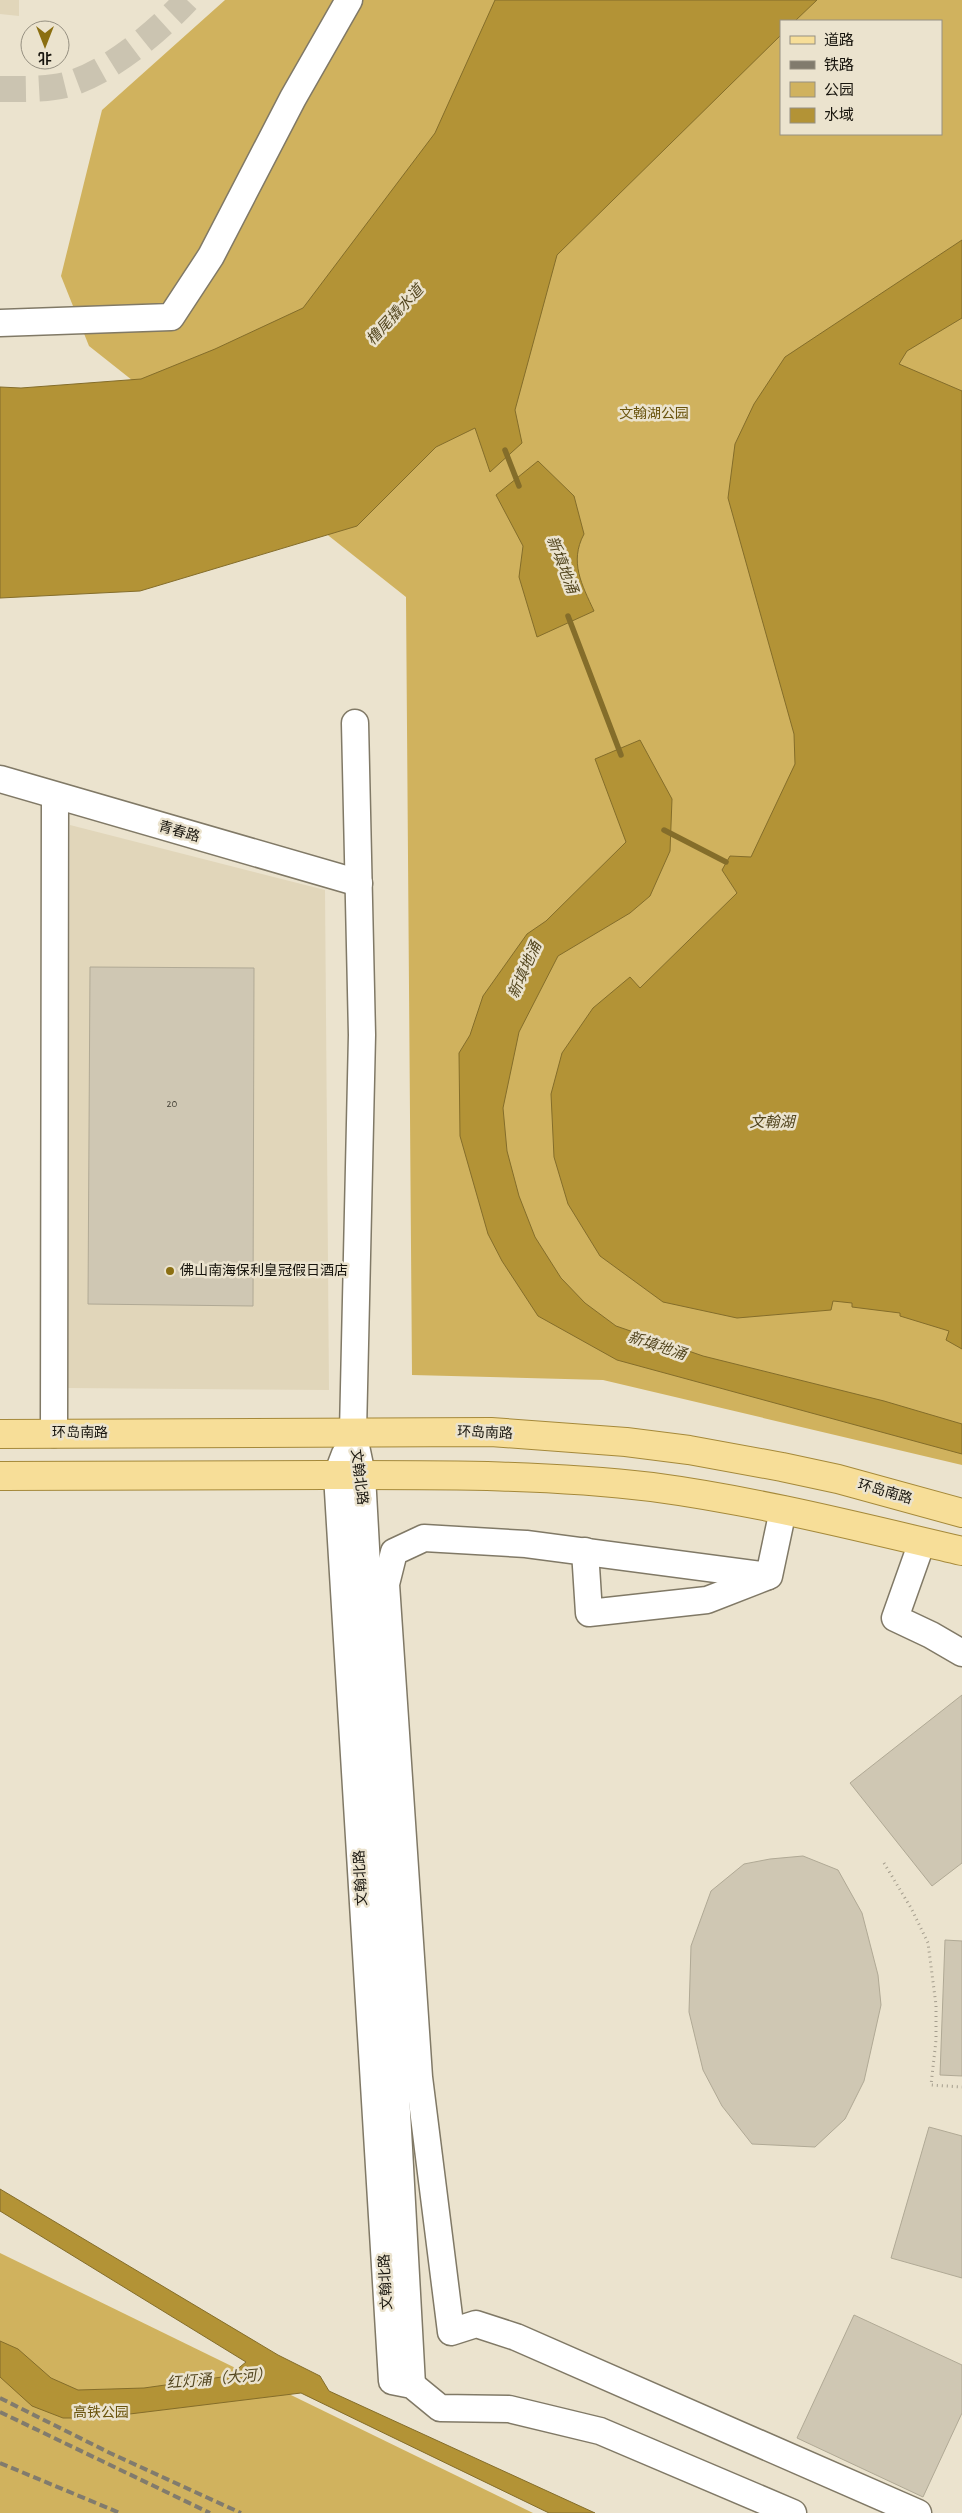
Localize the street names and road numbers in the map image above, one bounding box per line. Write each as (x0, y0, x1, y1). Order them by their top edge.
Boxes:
street label: 青春路 (157, 819, 201, 845)
street label: 环岛南路 (457, 1424, 513, 1441)
street label: 环岛南路 (52, 1425, 108, 1440)
street label: 文翰北路 (349, 1448, 371, 1506)
street label: 环岛南路 (856, 1477, 914, 1506)
street label: 文翰北路 (351, 1850, 369, 1906)
street label: 文翰北路 (376, 2254, 394, 2310)

